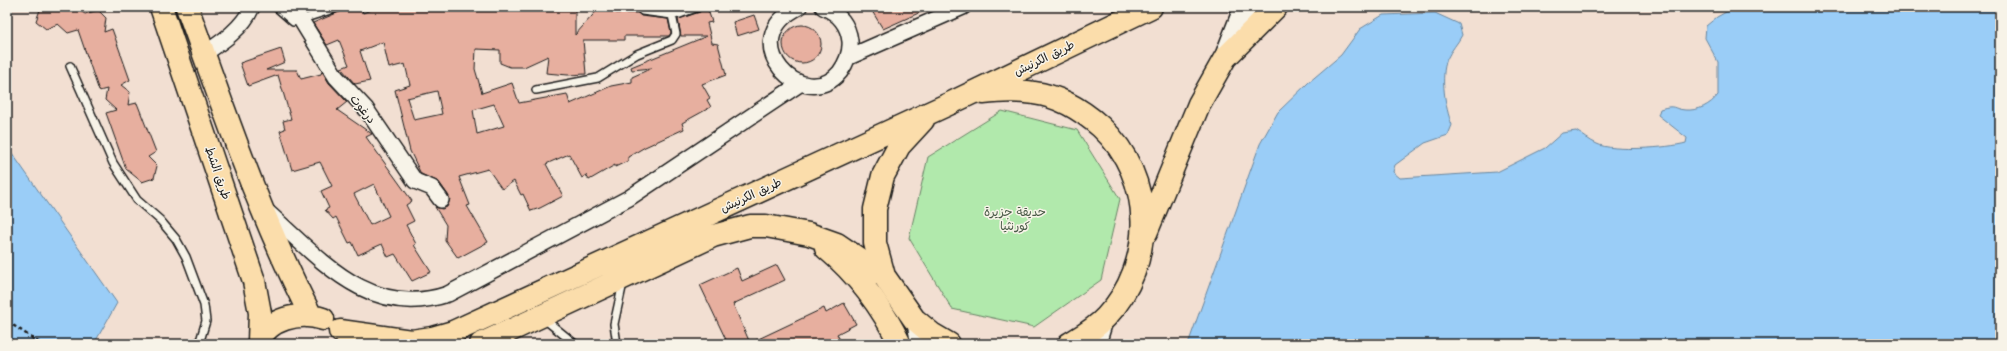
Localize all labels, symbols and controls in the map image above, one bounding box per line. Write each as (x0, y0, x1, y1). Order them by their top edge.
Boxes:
street label: طريق الكرنيش (1011, 36, 1077, 80)
street label: درغوت (346, 91, 380, 127)
street label: طريق الشط (201, 144, 235, 202)
street label: طريق الكرنيش (718, 174, 784, 216)
park label: حديقة جزيرة كورنثيا (984, 204, 1046, 234)

